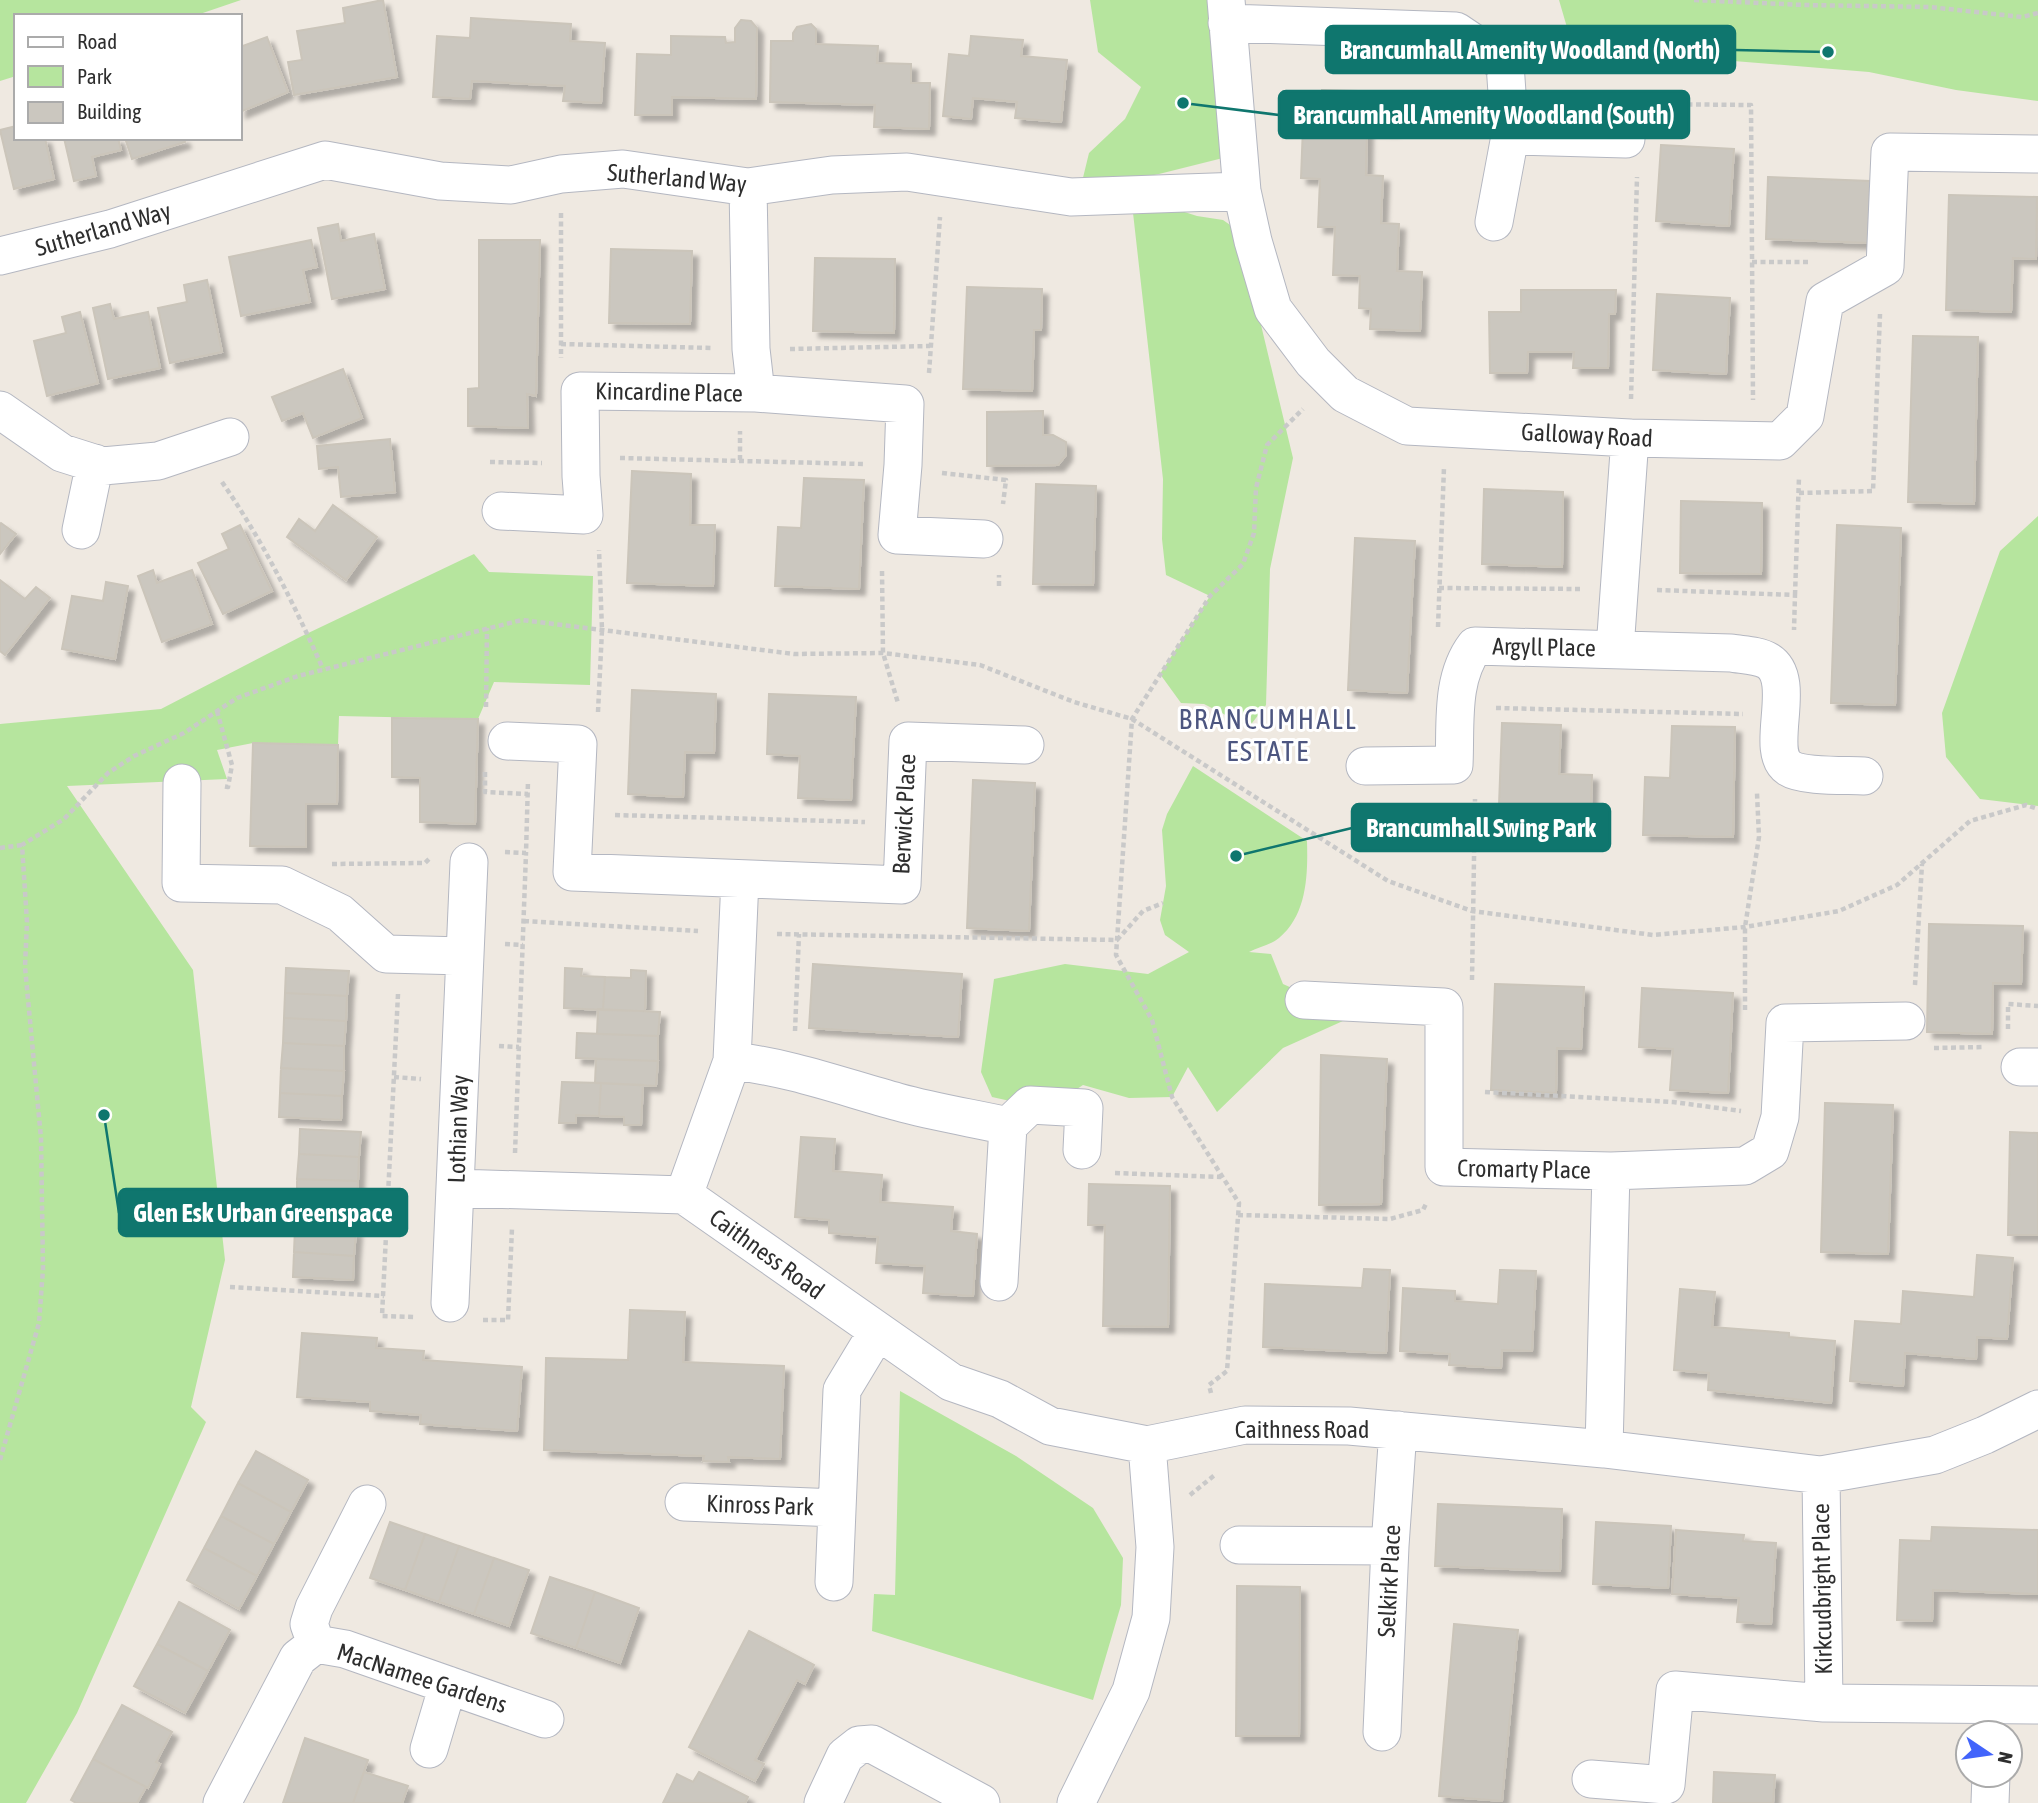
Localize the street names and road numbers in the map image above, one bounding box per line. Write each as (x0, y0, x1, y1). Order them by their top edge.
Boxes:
street label: Sutherland Way (606, 158, 748, 198)
street label: Sutherland Way (32, 197, 174, 261)
street label: Kincardine Place (595, 377, 743, 407)
street label: Galloway Road (1521, 418, 1653, 452)
street label: Argyll Place (1492, 633, 1596, 661)
street label: Berwick Place (887, 753, 921, 875)
street label: Lothian Way (443, 1074, 473, 1184)
street label: Cromarty Place (1457, 1154, 1591, 1184)
street label: Caithness Road (705, 1204, 829, 1304)
street label: Caithness Road (1235, 1416, 1369, 1443)
street label: Kinross Park (706, 1490, 815, 1520)
street label: Kirkcudbright Place (1807, 1503, 1837, 1675)
street label: Selkirk Place (1373, 1524, 1405, 1638)
street label: MacNamee Gardens (334, 1638, 510, 1718)

